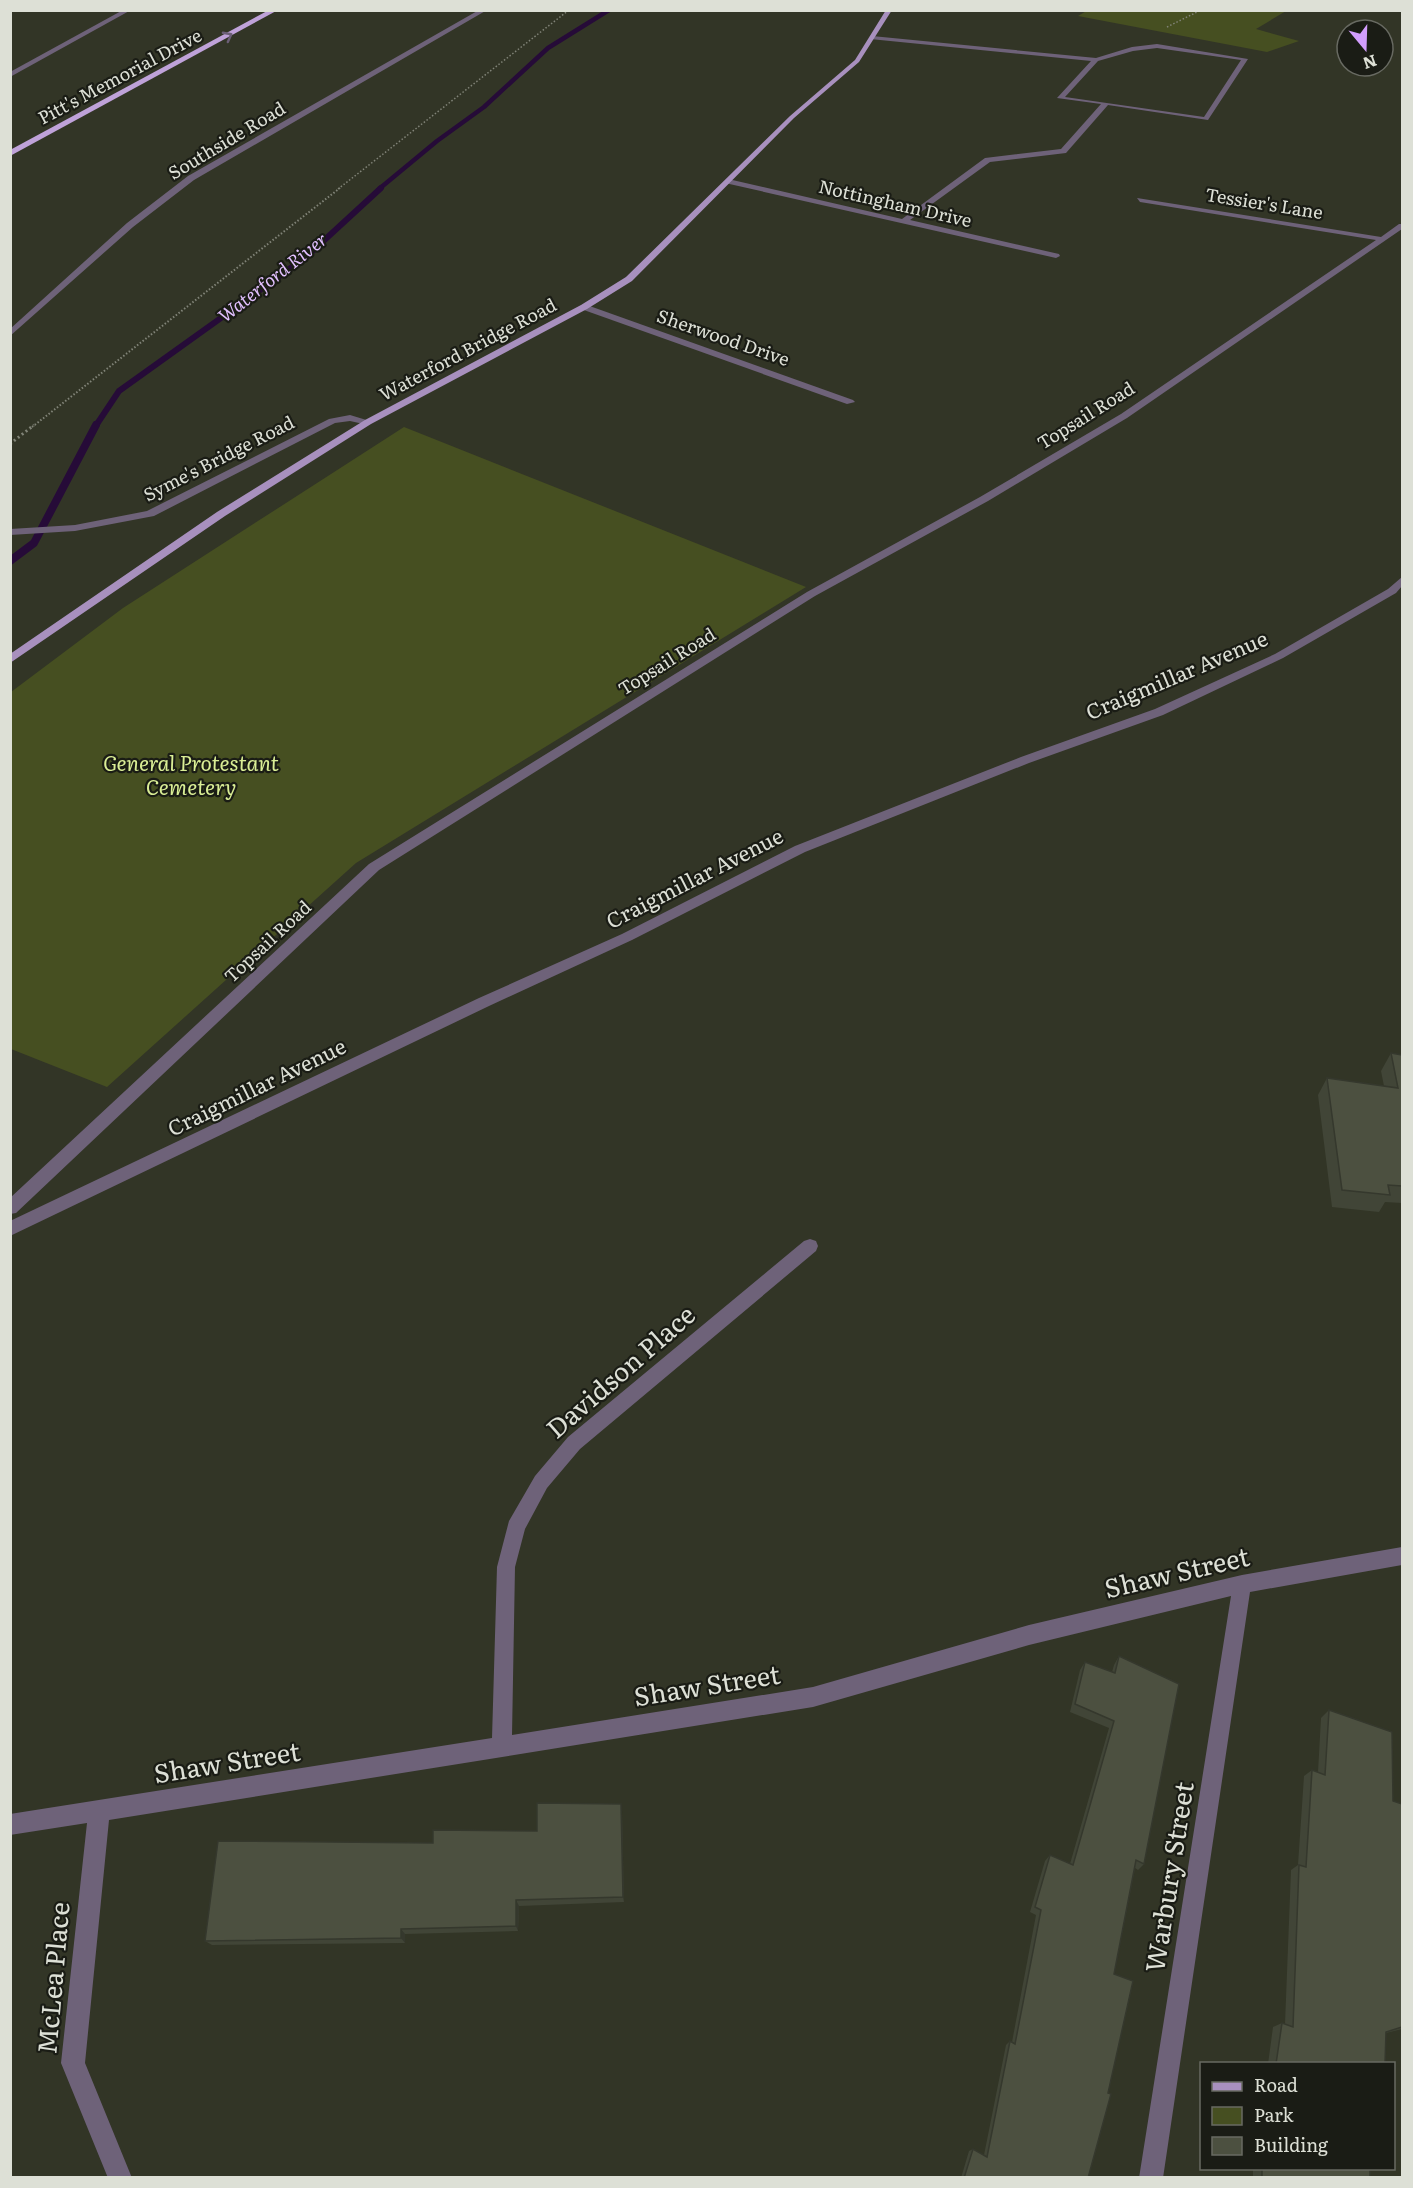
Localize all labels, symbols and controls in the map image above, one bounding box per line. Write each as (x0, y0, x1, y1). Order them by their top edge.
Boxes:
north arrow (1335, 18, 1395, 78)
street label: Pitt's Memorial Drive (33, 21, 206, 130)
one-way arrow (222, 31, 233, 43)
text: N (1360, 50, 1380, 77)
street label: Southside Road (162, 94, 290, 185)
street label: Nottingham Drive (816, 172, 975, 233)
street label: Tessier's Lane (1204, 180, 1325, 225)
water label: Waterford River (212, 225, 333, 328)
street label: Waterford Bridge Road (374, 290, 561, 407)
street label: Sherwood Drive (654, 301, 793, 372)
street label: Topsail Road (1031, 374, 1139, 455)
street label: Syme's Bridge Road (138, 408, 298, 507)
street label: Topsail Road (612, 620, 720, 701)
street label: Craigmillar Avenue (1080, 621, 1272, 726)
park label: General Protestant Cemetery (103, 746, 280, 801)
street label: Craigmillar Avenue (600, 819, 788, 935)
street label: Topsail Road (217, 893, 317, 988)
street label: Craigmillar Avenue (161, 1029, 350, 1142)
street label: Davidson Place (536, 1294, 703, 1446)
street label: Shaw Street (1100, 1535, 1253, 1606)
street label: Shaw Street (631, 1653, 783, 1714)
street label: Shaw Street (151, 1730, 303, 1791)
street label: Warbury Street (1133, 1778, 1202, 1975)
street label: McLea Place (25, 1900, 78, 2055)
legend (1200, 2062, 1395, 2170)
text: Road (1254, 2071, 1298, 2098)
text: Park (1254, 2101, 1295, 2128)
text: Building (1254, 2131, 1329, 2158)

